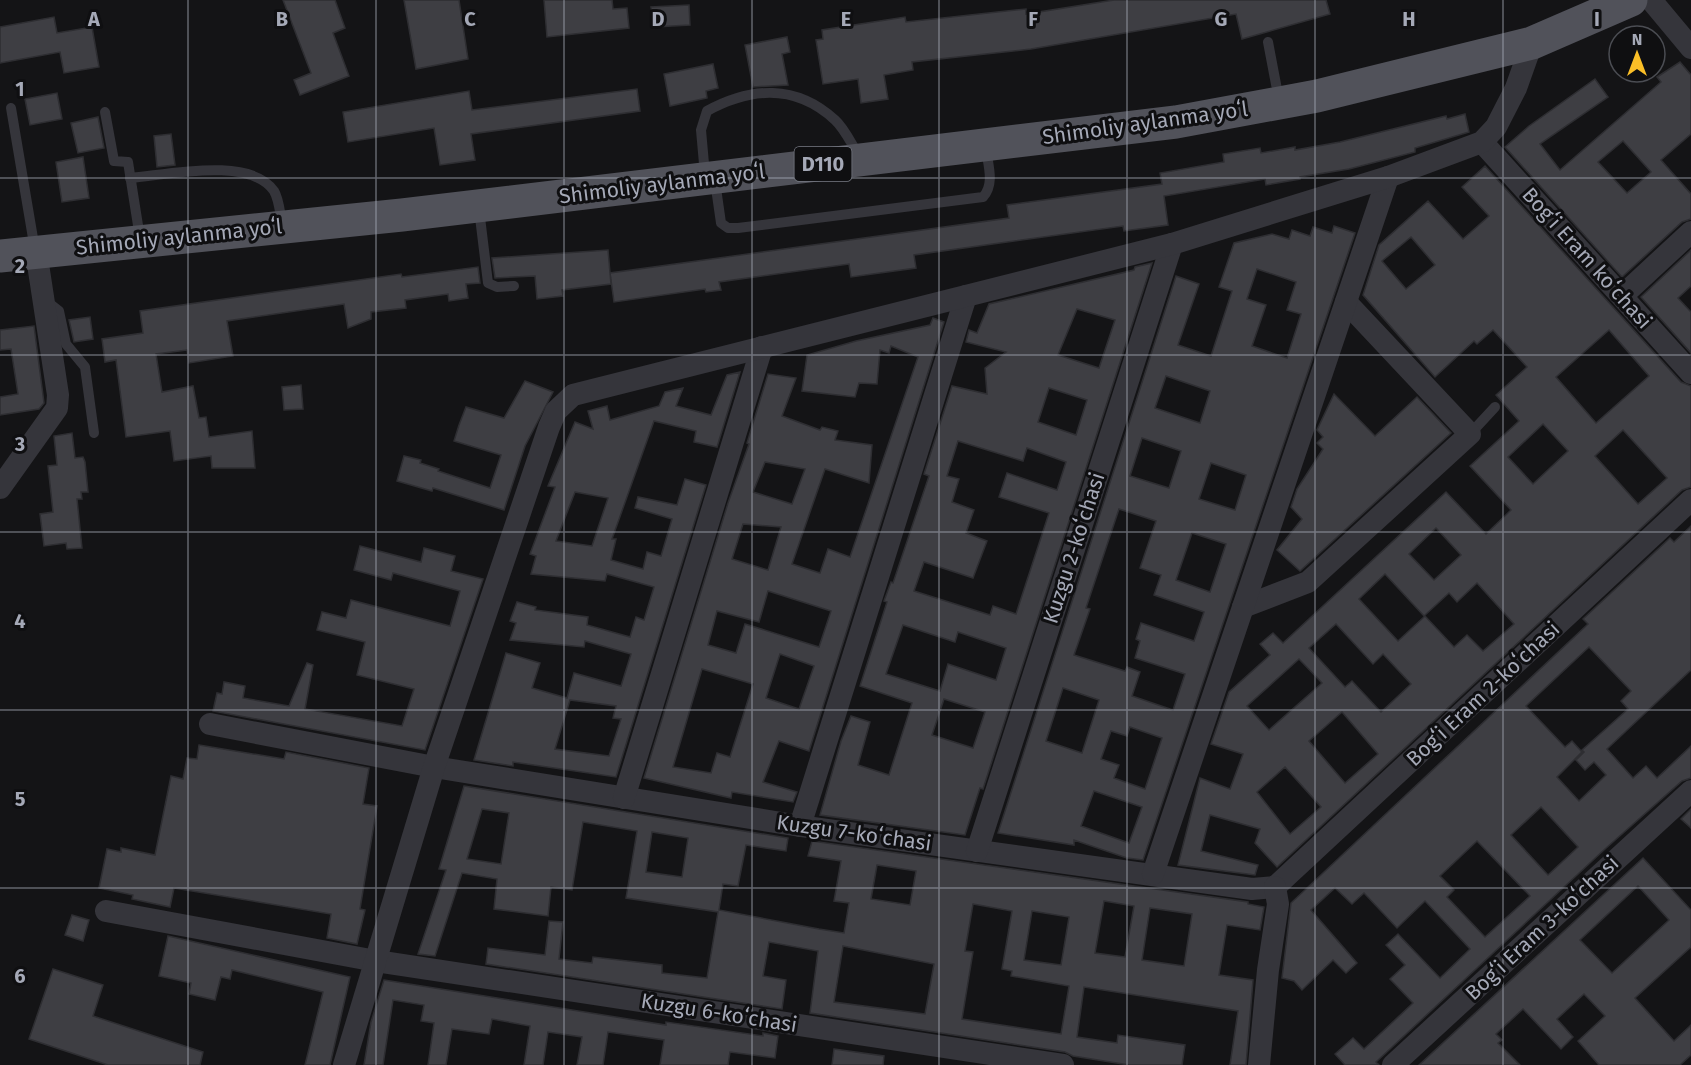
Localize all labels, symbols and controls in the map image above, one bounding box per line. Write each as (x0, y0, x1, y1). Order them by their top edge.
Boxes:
text: A (87, 7, 101, 31)
text: B (276, 7, 288, 31)
text: C (464, 7, 476, 31)
text: D (651, 7, 665, 31)
text: E (841, 7, 851, 31)
text: F (1028, 7, 1038, 31)
text: G (1215, 7, 1227, 31)
text: H (1402, 7, 1416, 31)
text: I (1594, 7, 1600, 31)
north arrow (1607, 24, 1667, 84)
text: N (1632, 30, 1642, 49)
text: 1 (15, 77, 25, 101)
street label: Shimoliy aylanma yoʻl (1041, 96, 1249, 150)
road number: D110 (794, 147, 852, 181)
street label: Shimoliy aylanma yoʻl (558, 158, 766, 210)
street label: Bogʻi Eram koʻchasi (1517, 182, 1657, 334)
street label: Shimoliy aylanma yoʻl (75, 213, 283, 261)
text: 2 (15, 254, 25, 278)
text: 3 (14, 432, 25, 456)
street label: Kuzgu 2-koʻchasi (1037, 469, 1111, 627)
text: 4 (14, 609, 26, 633)
street label: Bogʻi Eram 2-koʻchasi (1401, 616, 1565, 772)
text: 5 (15, 787, 26, 811)
street label: Kuzgu 7-koʻchasi (775, 809, 933, 857)
street label: Bogʻi Eram 3-koʻchasi (1460, 850, 1624, 1006)
text: 6 (14, 964, 26, 988)
street label: Kuzgu 6-koʻchasi (639, 988, 799, 1038)

